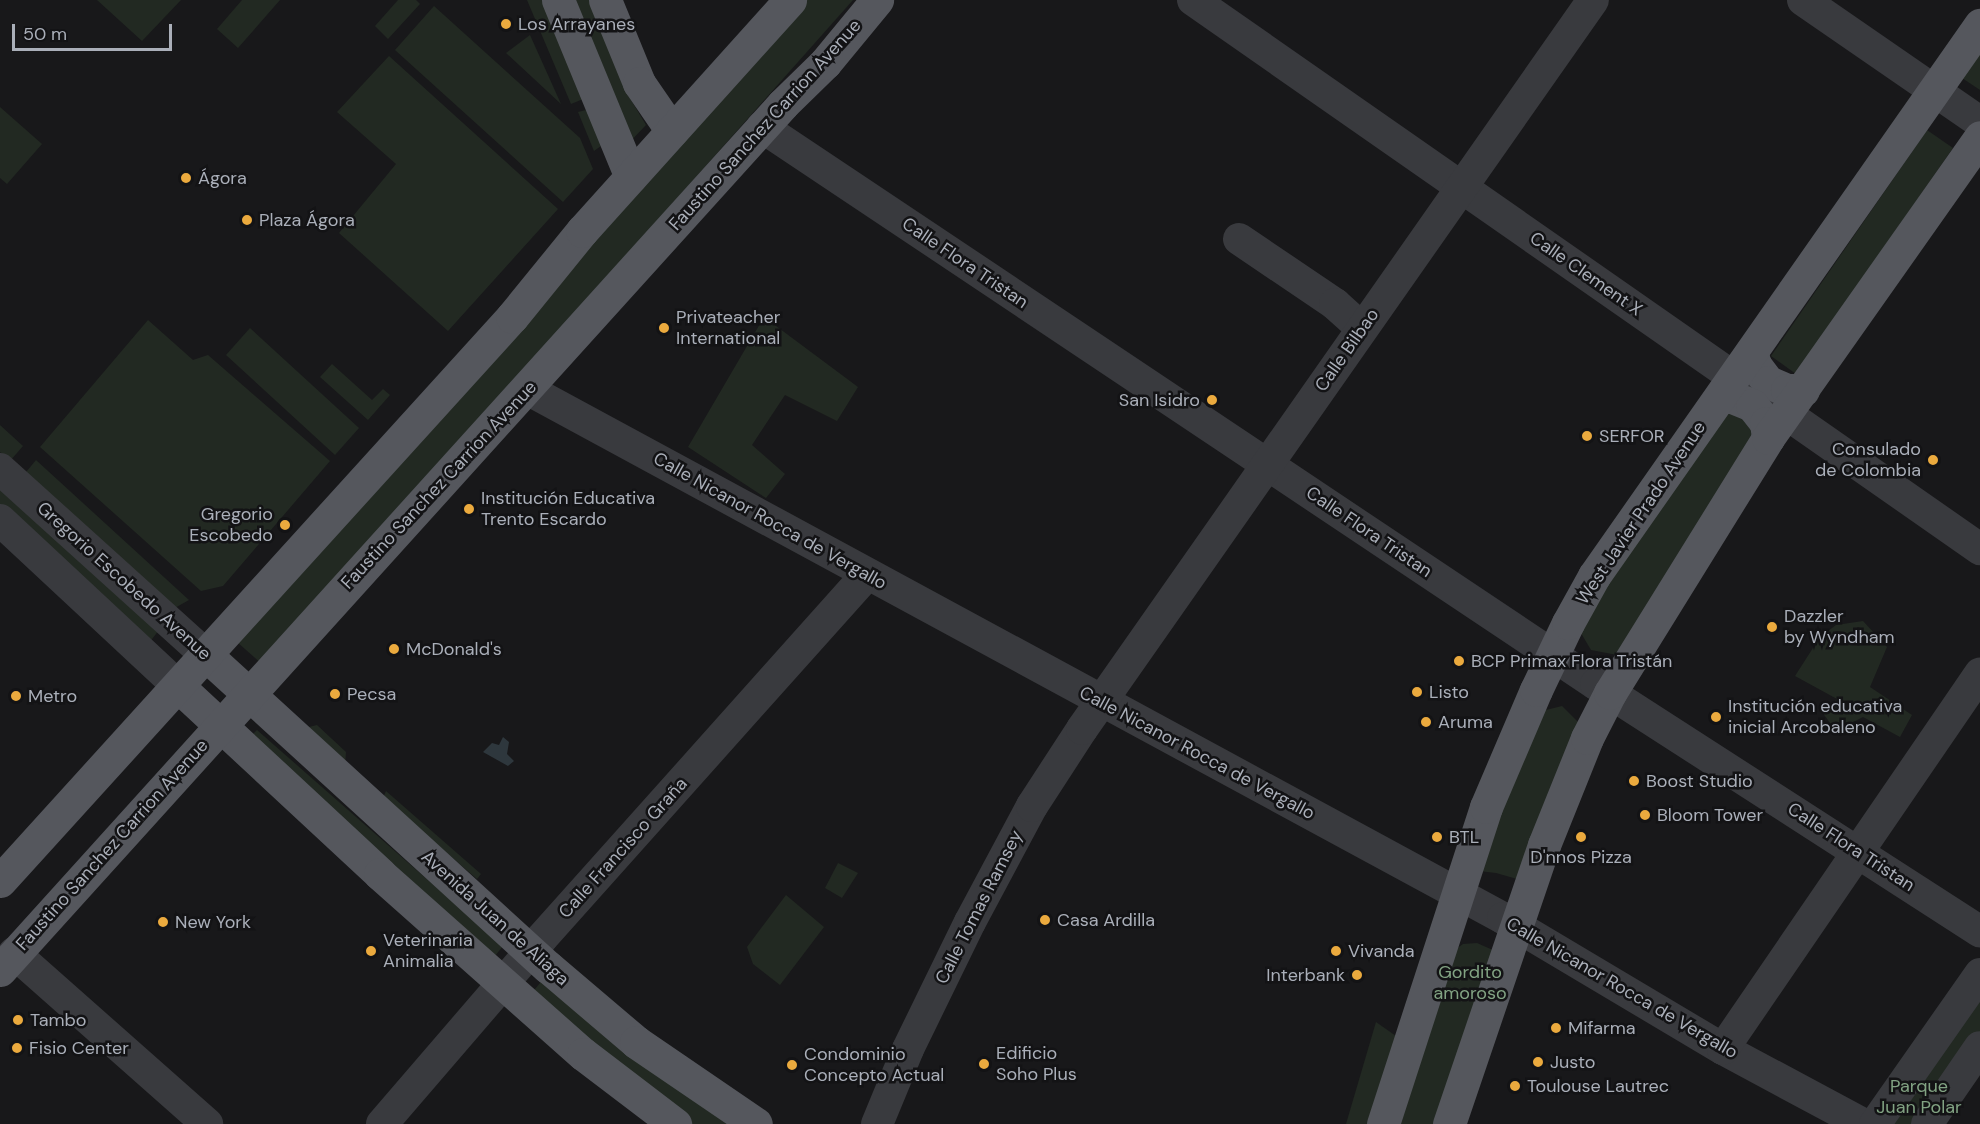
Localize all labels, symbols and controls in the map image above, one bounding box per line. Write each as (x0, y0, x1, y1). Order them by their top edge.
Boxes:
scale bar (15, 12, 176, 50)
place label: Los Arrayanes (518, 13, 635, 35)
street label: Faustino Sanchez Carrion Avenue (664, 15, 866, 235)
marker: Los Arrayanes (499, 17, 513, 31)
text: 50 m (23, 22, 67, 46)
place label: Ágora (198, 167, 247, 189)
marker: Ágora (179, 171, 193, 185)
place label: Plaza Ágora (259, 209, 355, 231)
marker: Plaza Ágora (240, 213, 254, 227)
street label: Calle Flora Tristan (898, 213, 1032, 313)
street label: Calle Clement X (1526, 227, 1646, 321)
street label: Calle Bilbao (1310, 304, 1384, 396)
place label: Privateacher International (676, 307, 780, 350)
marker: Privateacher International (657, 321, 671, 335)
street label: Faustino Sanchez Carrion Avenue (337, 376, 541, 594)
place label: San Isidro (1119, 389, 1200, 411)
marker: San Isidro (1205, 393, 1219, 407)
street label: West Javier Prado Avenue (1572, 417, 1710, 609)
place label: SERFOR (1599, 425, 1665, 447)
marker: SERFOR (1580, 429, 1594, 443)
place label: Consulado de Colombia (1815, 439, 1921, 482)
street label: Calle Nicanor Rocca de Vergallo (650, 448, 890, 594)
marker: Consulado de Colombia (1926, 453, 1940, 467)
street label: Calle Flora Tristan (1302, 482, 1436, 582)
place label: Institución Educativa Trento Escardo (481, 488, 655, 530)
street label: Gregorio Escobedo Avenue (33, 497, 215, 665)
marker: Institución Educativa Trento Escardo (462, 502, 476, 516)
place label: Gregorio Escobedo (189, 504, 273, 546)
marker: Gregorio Escobedo (278, 518, 292, 532)
place label: Dazzler by Wyndham (1784, 606, 1895, 648)
marker: Dazzler by Wyndham (1765, 620, 1779, 634)
place label: McDonald's (406, 638, 502, 660)
marker: McDonald's (387, 642, 401, 656)
place label: BCP Primax Flora Tristán (1471, 650, 1672, 672)
marker: BCP Primax Flora Tristán (1452, 654, 1466, 668)
place label: Listo (1429, 681, 1469, 703)
street label: Calle Nicanor Rocca de Vergallo (1076, 682, 1318, 824)
place label: Pecsa (347, 683, 396, 705)
place label: Metro (28, 685, 77, 707)
marker: Listo (1410, 685, 1424, 699)
marker: Pecsa (328, 687, 342, 701)
marker: Metro (9, 689, 23, 703)
place label: Institución educativa inicial Arcobaleno (1728, 696, 1902, 738)
marker: Institución educativa inicial Arcobaleno (1709, 710, 1723, 724)
place label: Aruma (1438, 711, 1493, 733)
marker: Aruma (1419, 715, 1433, 729)
street label: Faustino Sanchez Carrion Avenue (11, 735, 213, 955)
place label: Boost Studio (1646, 770, 1753, 792)
street label: Calle Francisco Graña (554, 773, 692, 923)
marker: Boost Studio (1627, 774, 1641, 788)
street label: Calle Flora Tristan (1783, 798, 1919, 896)
place label: Bloom Tower (1657, 804, 1763, 826)
marker: Bloom Tower (1638, 808, 1652, 822)
street label: Calle Tomas Ramsey (931, 826, 1027, 988)
place label: BTL (1449, 826, 1479, 848)
marker: BTL (1430, 830, 1444, 844)
marker: D'nnos Pizza (1574, 830, 1588, 844)
street label: Avenida Juan de Aliaga (417, 846, 573, 990)
place label: D'nnos Pizza (1530, 846, 1632, 868)
place label: Casa Ardilla (1057, 909, 1155, 931)
place label: New York (175, 911, 251, 933)
marker: Casa Ardilla (1038, 913, 1052, 927)
street label: Calle Nicanor Rocca de Vergallo (1503, 913, 1741, 1063)
marker: New York (156, 915, 170, 929)
place label: Veterinaria Animalia (383, 930, 473, 972)
place label: Vivanda (1348, 940, 1415, 962)
marker: Veterinaria Animalia (364, 944, 378, 958)
marker: Vivanda (1329, 944, 1343, 958)
park label: Gordito amoroso (1433, 962, 1507, 1004)
place label: Interbank (1266, 964, 1345, 986)
marker: Interbank (1350, 968, 1364, 982)
place label: Tambo (30, 1009, 87, 1031)
marker: Tambo (11, 1013, 25, 1027)
place label: Mifarma (1568, 1017, 1635, 1039)
marker: Mifarma (1549, 1021, 1563, 1035)
place label: Fisio Center (29, 1037, 129, 1059)
marker: Fisio Center (10, 1041, 24, 1055)
place label: Edificio Soho Plus (996, 1043, 1077, 1086)
place label: Condominio Concepto Actual (804, 1044, 944, 1086)
place label: Justo (1550, 1051, 1595, 1073)
marker: Justo (1531, 1055, 1545, 1069)
marker: Edificio Soho Plus (977, 1057, 991, 1071)
marker: Condominio Concepto Actual (785, 1058, 799, 1072)
place label: Toulouse Lautrec (1527, 1075, 1669, 1097)
park label: Parque Juan Polar (1876, 1076, 1962, 1118)
marker: Toulouse Lautrec (1508, 1079, 1522, 1093)

